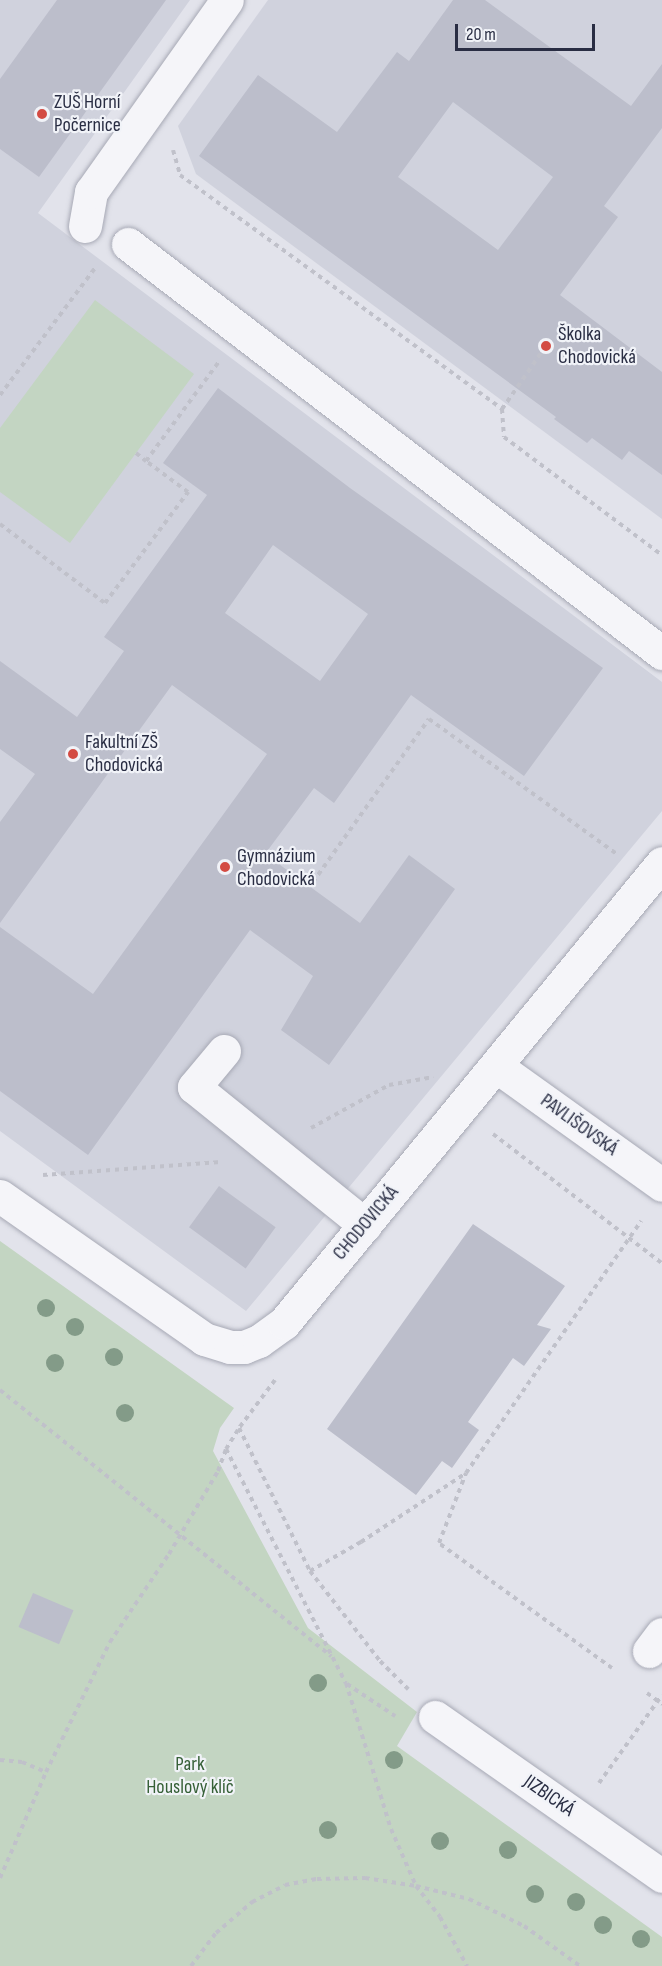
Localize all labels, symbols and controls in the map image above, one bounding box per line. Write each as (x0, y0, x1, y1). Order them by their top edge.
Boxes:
scale bar (458, 12, 598, 50)
text: 20 m (466, 24, 496, 45)
place label: ZUŠ Horní Počernice (54, 90, 121, 137)
marker: ZUŠ Horní Počernice (35, 107, 49, 121)
place label: Školka Chodovická (558, 322, 636, 369)
marker: Školka Chodovická (539, 339, 553, 353)
place label: Fakultní ZŠ Chodovická (85, 730, 163, 777)
marker: Fakultní ZŠ Chodovická (66, 747, 80, 761)
place label: Gymnázium Chodovická (237, 844, 316, 891)
marker: Gymnázium Chodovická (218, 860, 232, 874)
street label: PAVLIŠOVSKÁ (536, 1089, 622, 1161)
street label: CHODOVICKÁ (328, 1181, 404, 1265)
park label: Park Houslový klíč (146, 1753, 234, 1800)
street label: JIZBICKÁ (519, 1770, 579, 1822)

